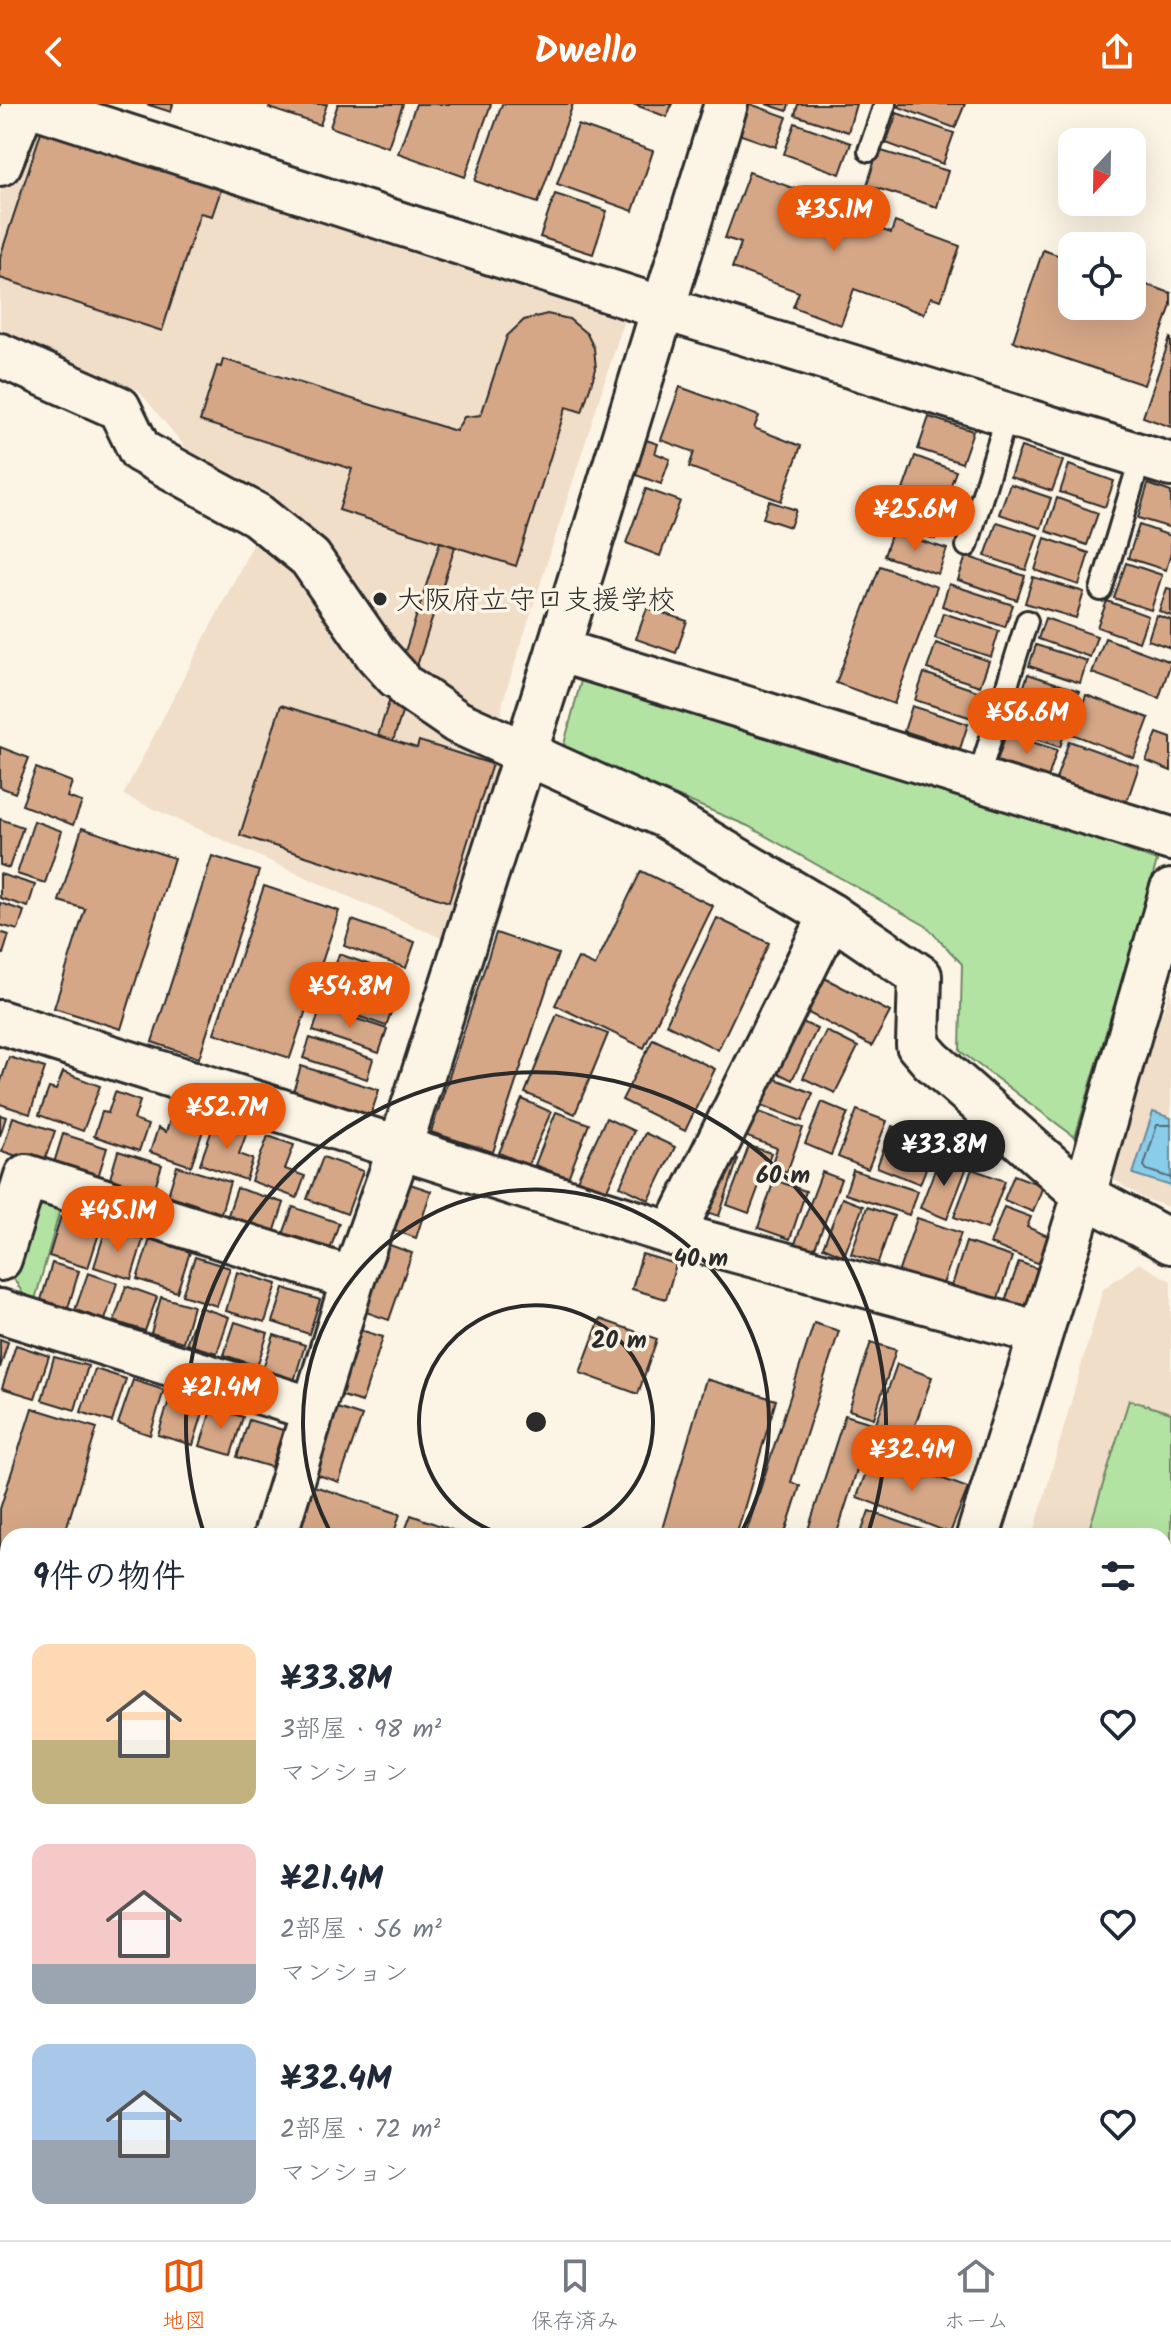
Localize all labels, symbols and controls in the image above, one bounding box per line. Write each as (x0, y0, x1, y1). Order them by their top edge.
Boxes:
text: Dwello (534, 24, 637, 81)
icon: back (32, 30, 76, 74)
icon: share (1095, 30, 1139, 74)
north arrow (1058, 128, 1146, 216)
map controls (1058, 128, 1146, 320)
pin: ¥35.1M (769, 185, 899, 253)
text: ¥35.1M (795, 190, 873, 232)
button: locate (1058, 232, 1146, 320)
pin: ¥25.6M (850, 485, 980, 553)
text: ¥25.6M (873, 490, 957, 532)
place label: 大阪府立守口支援学校 (396, 579, 676, 624)
marker: 大阪府立守口支援学校 (371, 590, 389, 608)
pin: ¥56.6M (962, 688, 1092, 756)
text: ¥56.6M (985, 693, 1069, 735)
pin: ¥54.8M (285, 962, 415, 1030)
text: ¥54.8M (308, 967, 392, 1009)
pin: ¥52.7M (162, 1083, 292, 1151)
text: ¥52.7M (186, 1088, 268, 1130)
pin: ¥33.8M (879, 1120, 1009, 1188)
text: ¥33.8M (901, 1125, 987, 1167)
text: 60 m (756, 1157, 810, 1196)
pin: ¥45.1M (53, 1186, 183, 1254)
text: ¥45.1M (80, 1191, 157, 1233)
text: 40 m (674, 1240, 728, 1279)
text: 20 m (591, 1322, 647, 1361)
pin: ¥21.4M (156, 1363, 286, 1431)
text: ¥21.4M (182, 1368, 261, 1410)
centre of rings (522, 1408, 550, 1436)
pin: ¥32.4M (847, 1425, 977, 1493)
text: ¥32.4M (869, 1430, 955, 1472)
text: 9件の物件 (32, 1551, 185, 1605)
icon: filters (1096, 1554, 1140, 1598)
text: ¥33.8M (280, 1653, 392, 1707)
icon: home (96, 1676, 192, 1772)
icon: heart (1096, 1702, 1140, 1746)
text: 3部屋 · 98 m² (280, 1709, 441, 1751)
text: マンション (280, 1753, 409, 1795)
text: ¥21.4M (280, 1853, 383, 1907)
icon: home (96, 1876, 192, 1972)
icon: heart (1096, 1902, 1140, 1946)
text: 2部屋 · 56 m² (280, 1909, 442, 1951)
text: マンション (280, 1953, 409, 1995)
text: ¥32.4M (280, 2053, 392, 2107)
icon: home (96, 2076, 192, 2172)
icon: heart (1096, 2102, 1140, 2146)
text: 2部屋 · 72 m² (280, 2109, 440, 2151)
text: マンション (280, 2153, 409, 2195)
tab: 地図 (162, 2254, 206, 2340)
tab: 保存済み (531, 2254, 619, 2340)
tab: ホーム (944, 2254, 1009, 2340)

